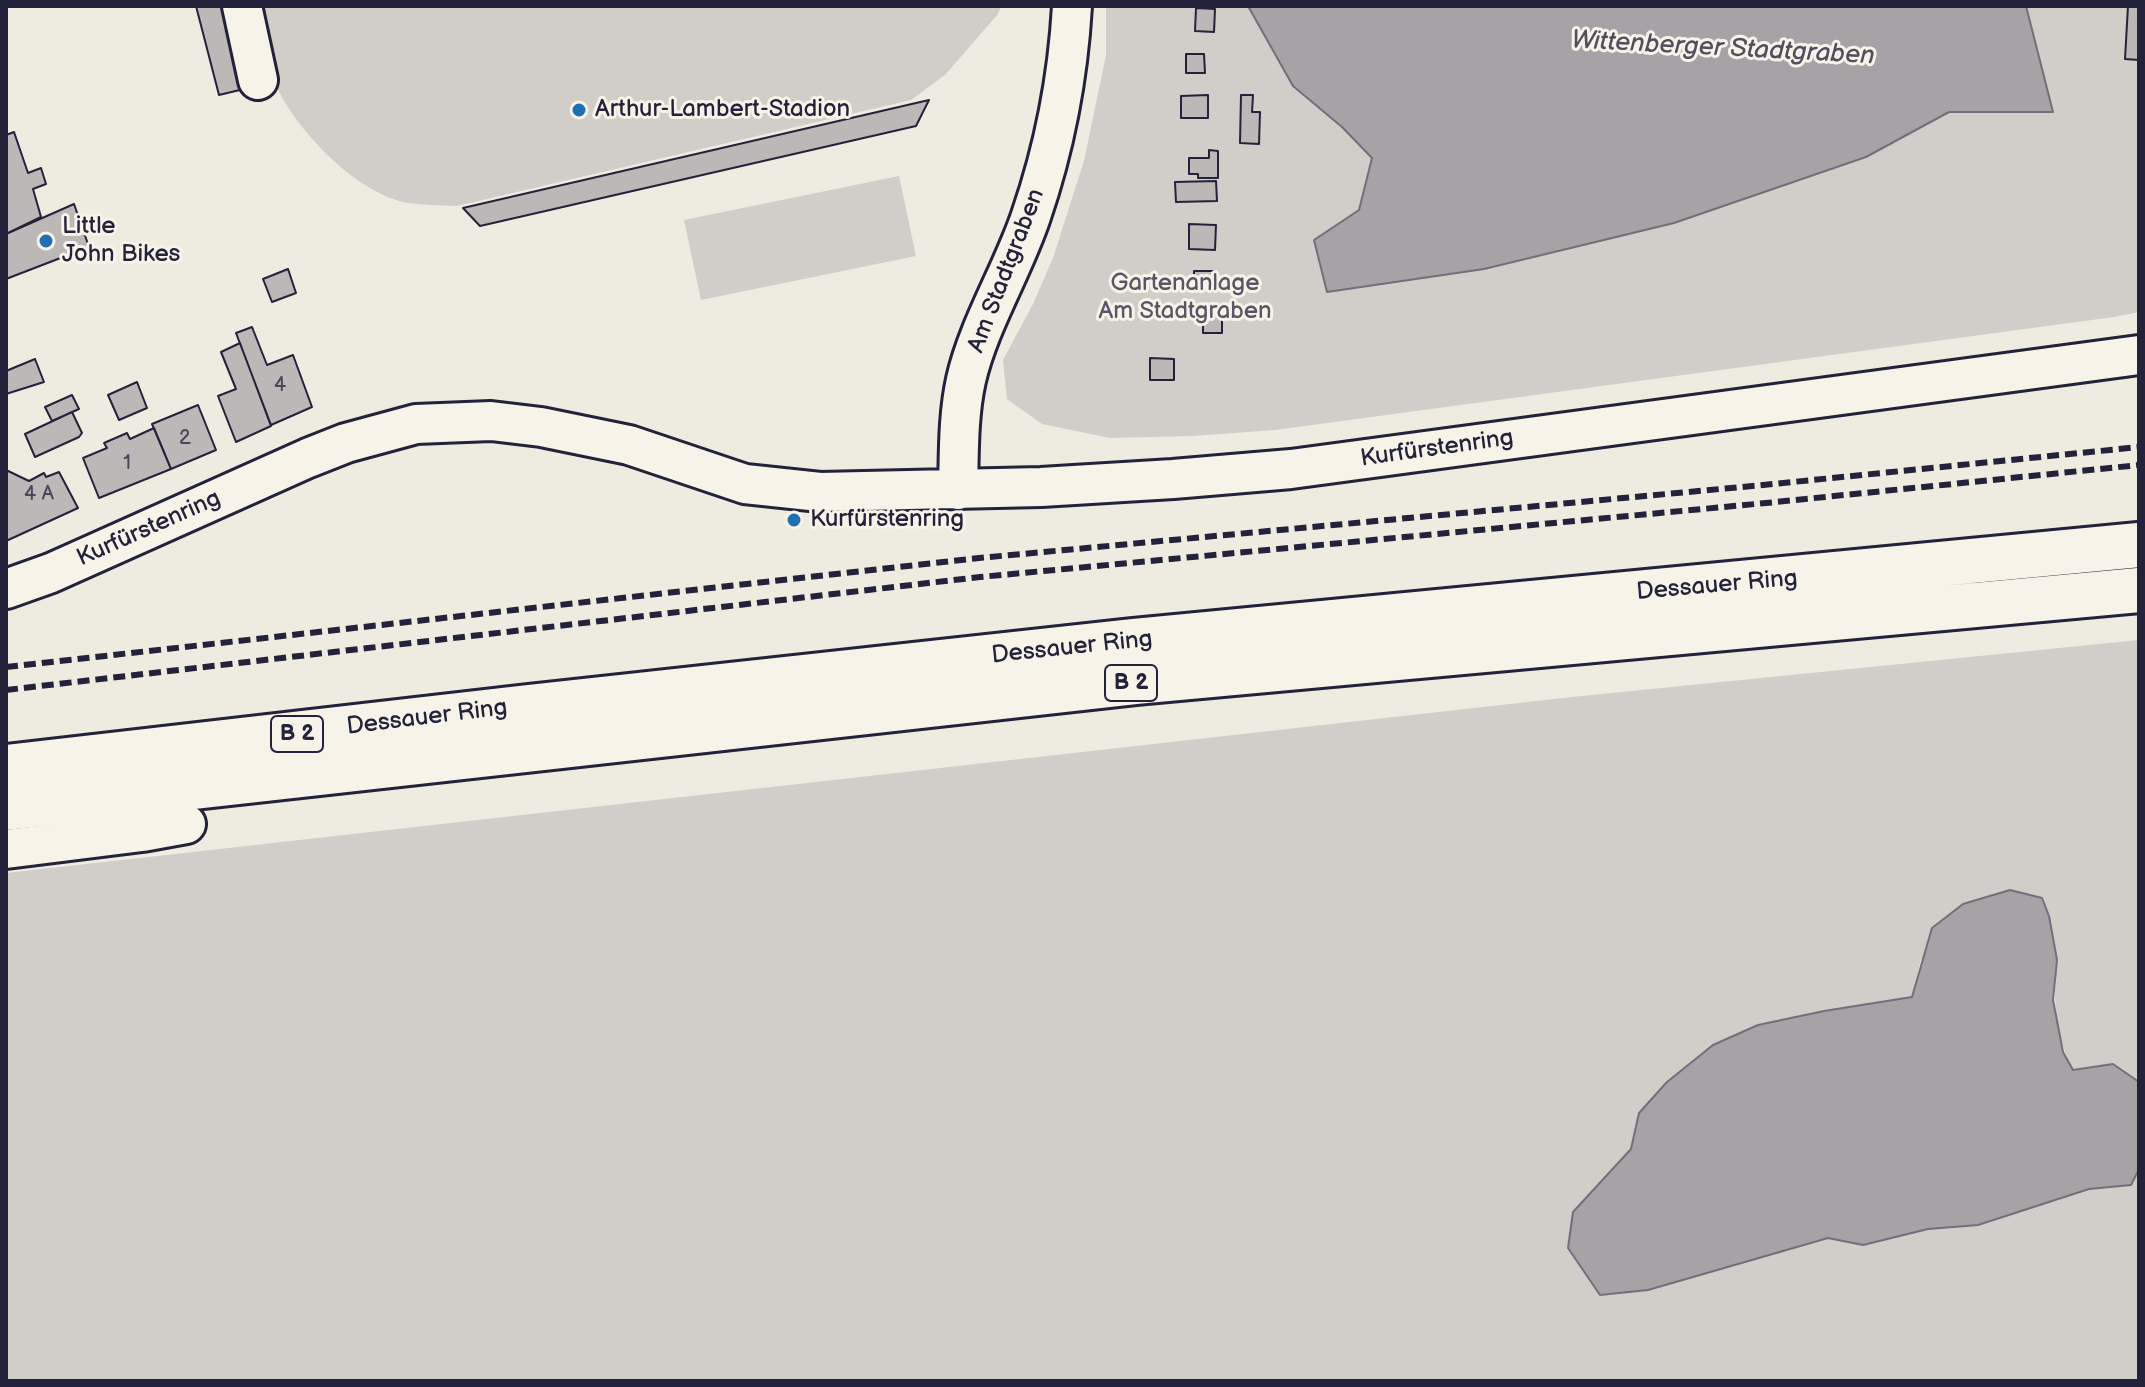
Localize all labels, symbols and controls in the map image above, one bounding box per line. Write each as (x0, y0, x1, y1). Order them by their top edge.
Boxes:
water label: Wittenberger Stadtgraben (1571, 25, 1875, 73)
place label: Arthur-Lambert-Stadion (595, 96, 850, 124)
marker: Arthur-Lambert-Stadion (570, 101, 588, 119)
street label: Am Stadtgraben (963, 185, 1051, 357)
place label: Little John Bikes (62, 213, 180, 269)
marker: Little John Bikes (37, 232, 55, 250)
park label: Gartenanlage Am Stadtgraben (1098, 270, 1272, 326)
house number: 4 (274, 374, 286, 398)
street label: Kurfürstenring (1359, 424, 1515, 474)
house number: 2 (179, 427, 191, 451)
house number: 1 (123, 452, 131, 476)
house number: 4 A (24, 483, 54, 507)
street label: Kurfürstenring (73, 484, 225, 574)
place label: Kurfürstenring (810, 506, 964, 534)
marker: Kurfürstenring (785, 511, 803, 529)
street label: Dessauer Ring (1635, 565, 1799, 607)
street label: Dessauer Ring (990, 625, 1154, 671)
road number: B 2 (1105, 665, 1157, 701)
street label: Dessauer Ring (345, 694, 509, 742)
road number: B 2 (271, 716, 323, 752)

